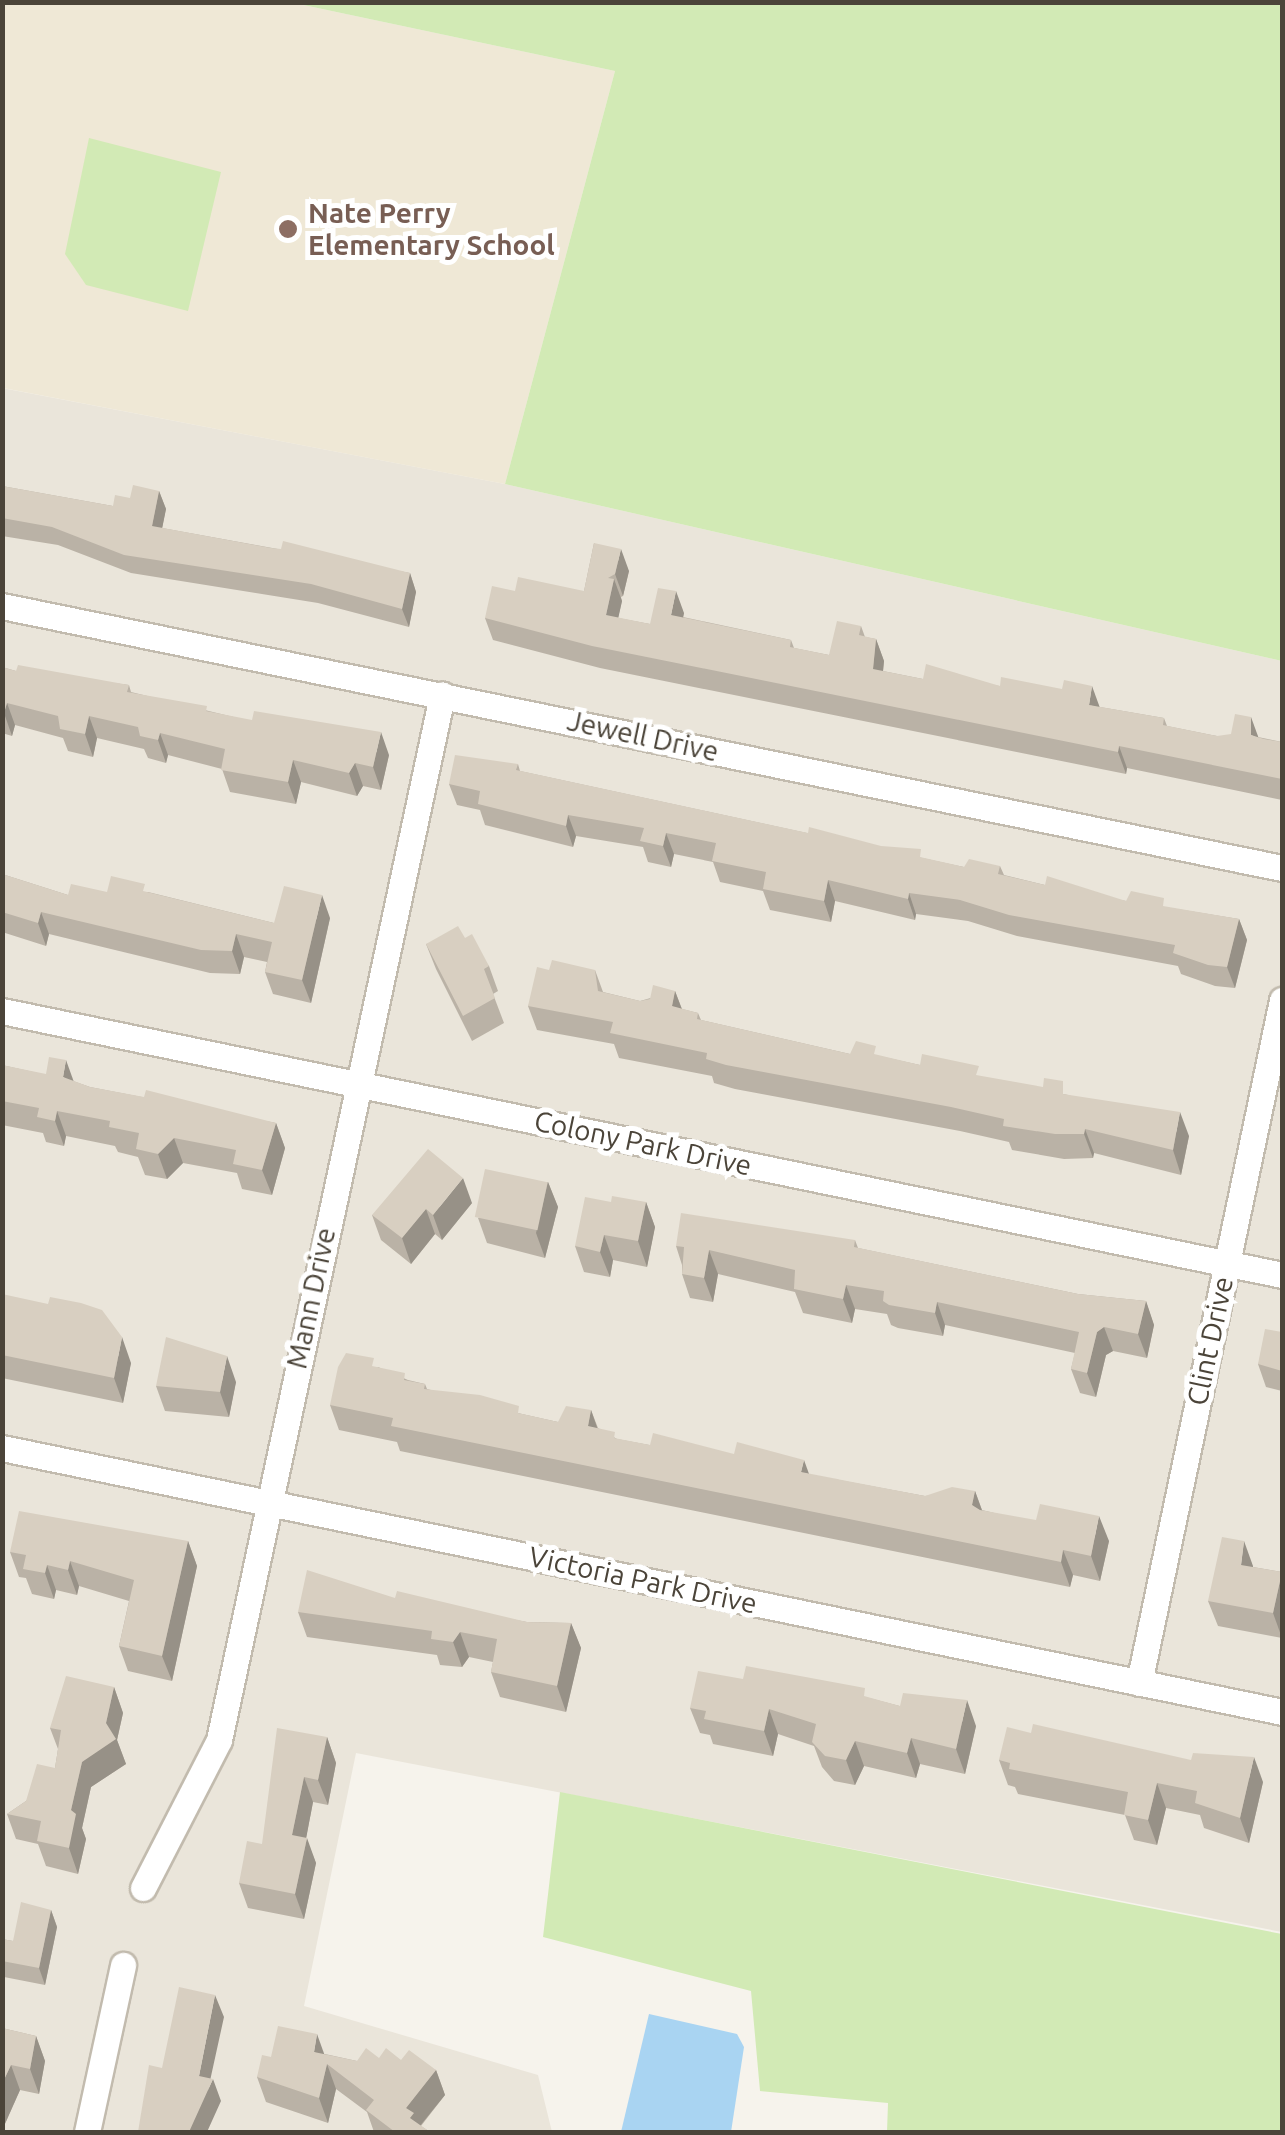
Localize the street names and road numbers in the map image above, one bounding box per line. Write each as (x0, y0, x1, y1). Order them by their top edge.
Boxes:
street label: Jewell Drive (564, 704, 722, 768)
street label: Colony Park Drive (531, 1104, 755, 1182)
street label: Mann Drive (280, 1224, 342, 1372)
street label: Clint Drive (1180, 1273, 1240, 1409)
street label: Victoria Park Drive (526, 1539, 760, 1621)

